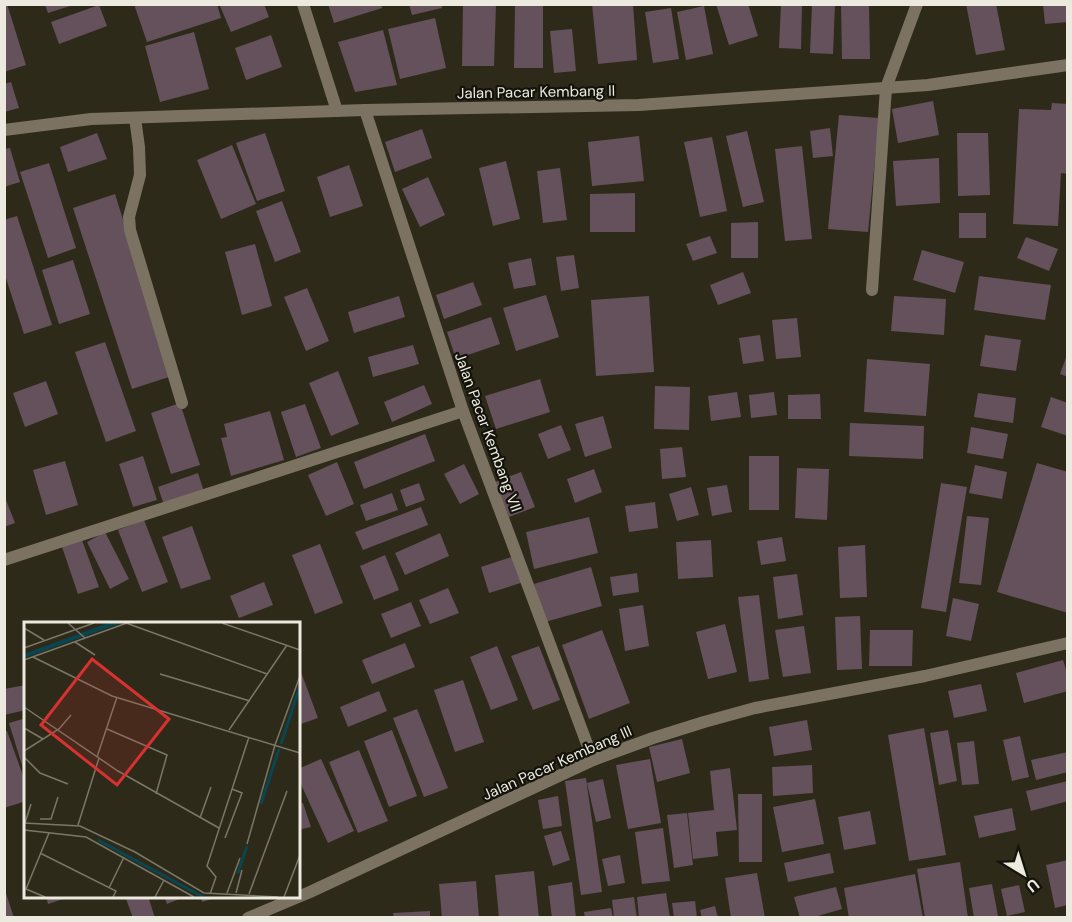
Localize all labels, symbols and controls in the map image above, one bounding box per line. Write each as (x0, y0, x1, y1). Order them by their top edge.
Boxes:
street label: Jalan Pacar Kembang II (457, 81, 615, 103)
street label: Jalan Pacar Kembang VII (450, 349, 526, 515)
inset map (24, 622, 300, 898)
street label: Jalan Pacar Kembang III (479, 721, 635, 805)
north arrow (994, 844, 1054, 904)
text: U (1022, 874, 1044, 897)

